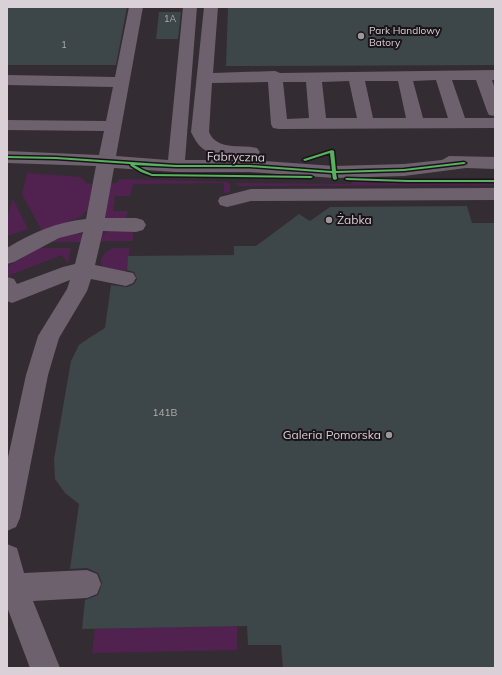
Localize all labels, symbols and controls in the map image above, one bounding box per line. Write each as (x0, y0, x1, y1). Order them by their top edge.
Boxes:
house number: 1A (164, 13, 176, 24)
place label: Park Handlowy Batory (369, 24, 441, 49)
marker: Park Handlowy Batory (356, 31, 366, 41)
house number: 1 (61, 39, 67, 50)
street label: Fabryczna (207, 148, 265, 165)
place label: Żabka (337, 212, 372, 227)
marker: Żabka (324, 215, 334, 225)
house number: 141B (153, 406, 178, 419)
place label: Galeria Pomorska (283, 427, 381, 442)
marker: Galeria Pomorska (384, 430, 394, 440)

